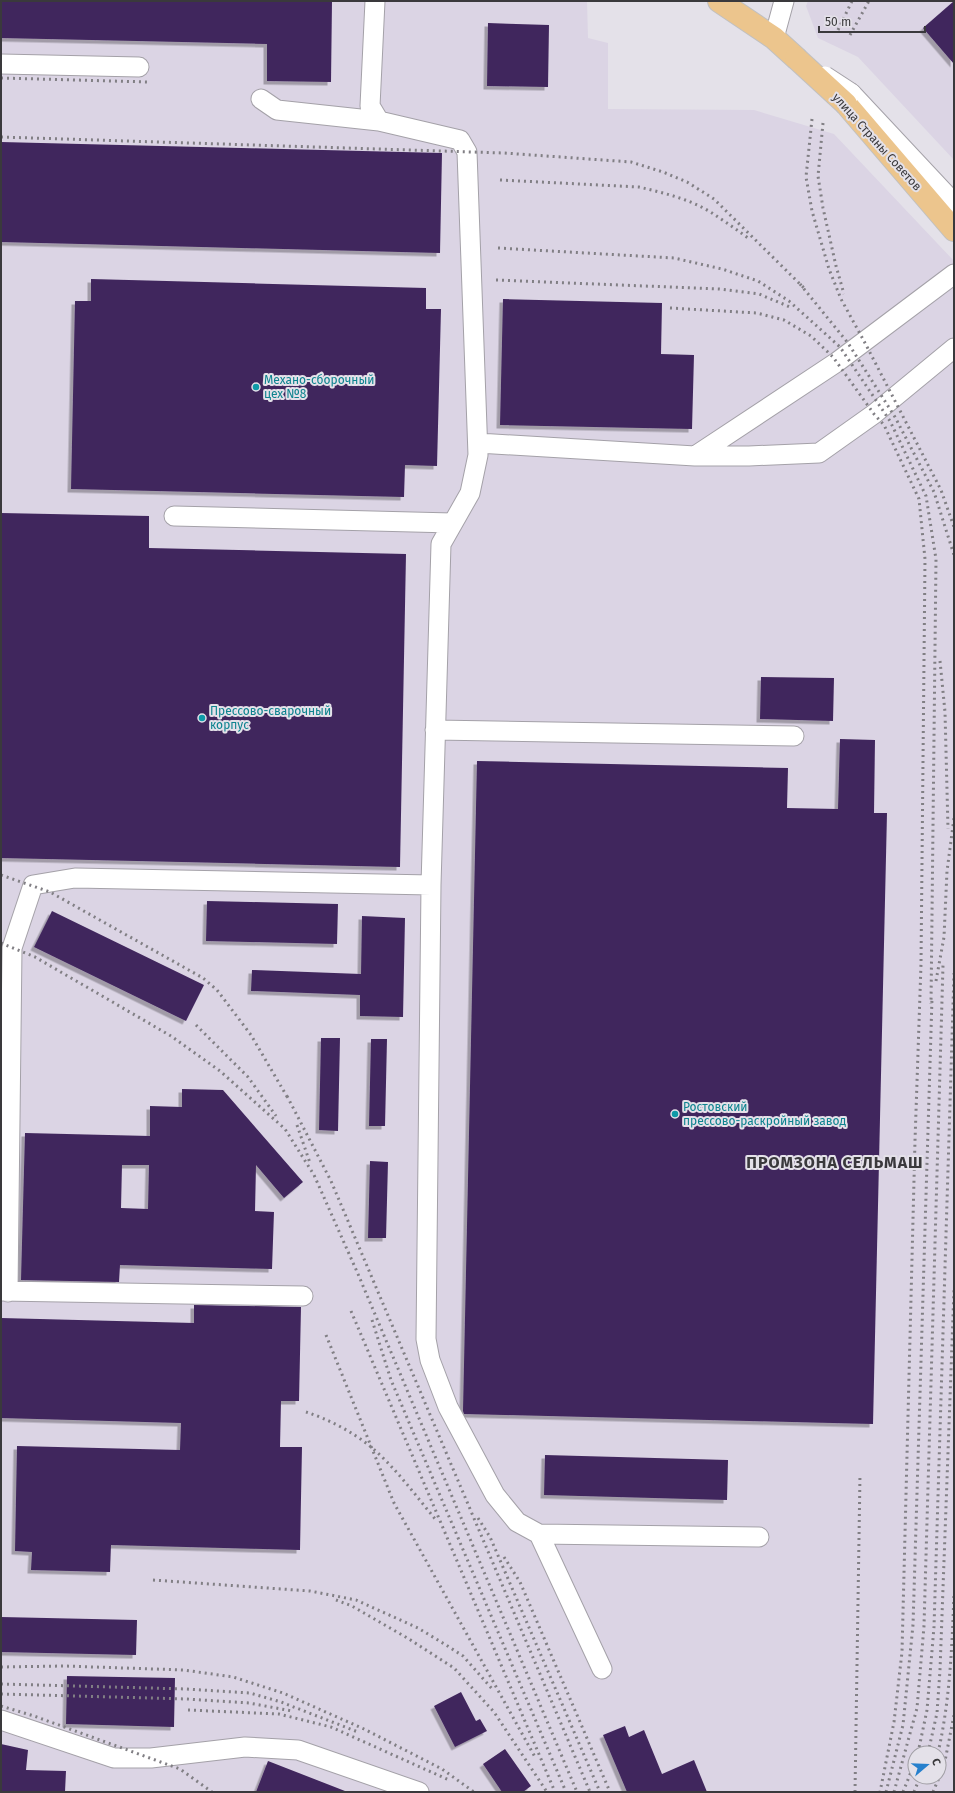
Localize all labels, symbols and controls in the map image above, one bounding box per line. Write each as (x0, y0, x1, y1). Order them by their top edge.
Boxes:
scale bar (819, 8, 925, 34)
text: 50 m (825, 15, 851, 29)
street label: улица Страны Советов (830, 90, 925, 194)
place label: Механо-сборочный цех №8 (264, 373, 374, 401)
marker: Механо-сборочный цех №8 (251, 382, 261, 392)
place label: Прессово-сварочный корпус (210, 704, 331, 732)
marker: Прессово-сварочный корпус (197, 713, 207, 723)
place label: Ростовский прессово-раскройный завод (683, 1100, 846, 1128)
marker: Ростовский прессово-раскройный завод (670, 1109, 680, 1119)
district label: ПРОМЗОНА СЕЛЬМАШ (746, 1153, 924, 1172)
north arrow (907, 1745, 947, 1785)
text: С (929, 1757, 943, 1768)

